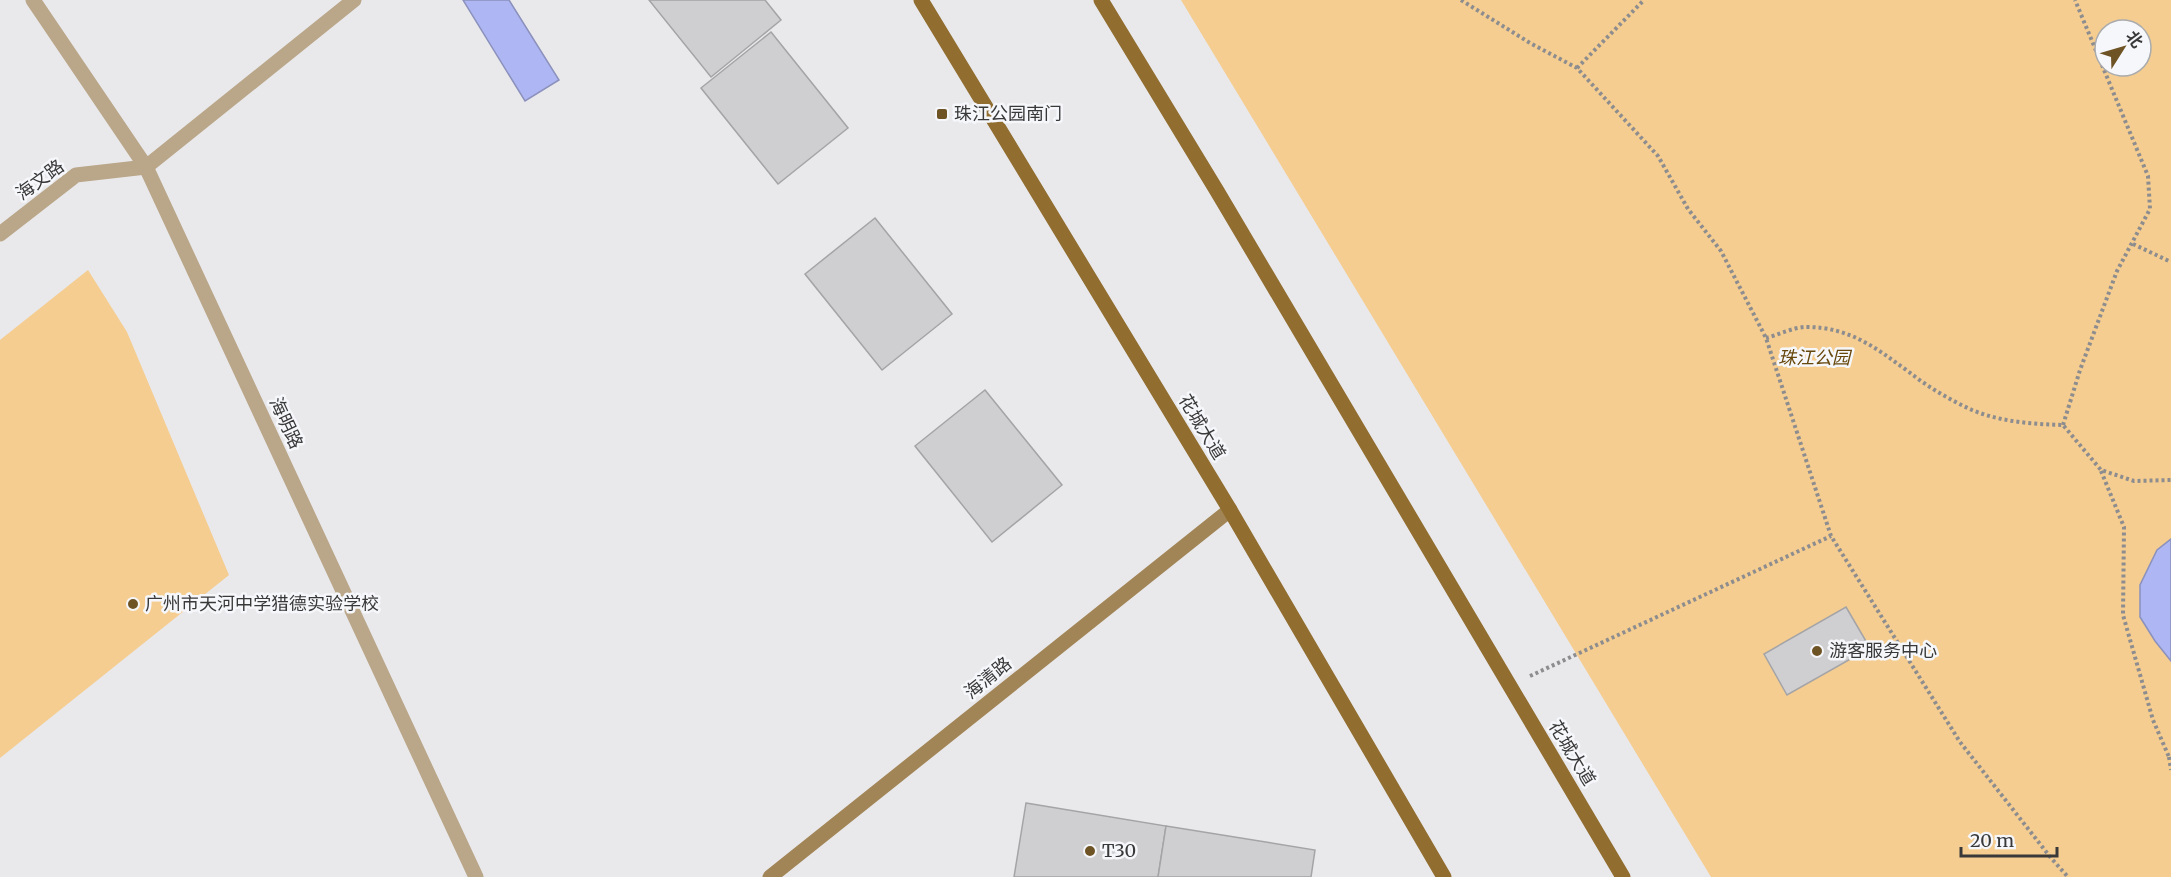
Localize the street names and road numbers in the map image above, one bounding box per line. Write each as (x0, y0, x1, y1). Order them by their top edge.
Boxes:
street label: 海文路 (11, 154, 68, 205)
street label: 花城大道 (1174, 390, 1231, 464)
street label: 海明路 (265, 393, 308, 452)
street label: 海清路 (959, 652, 1016, 704)
street label: 花城大道 (1544, 716, 1601, 790)

